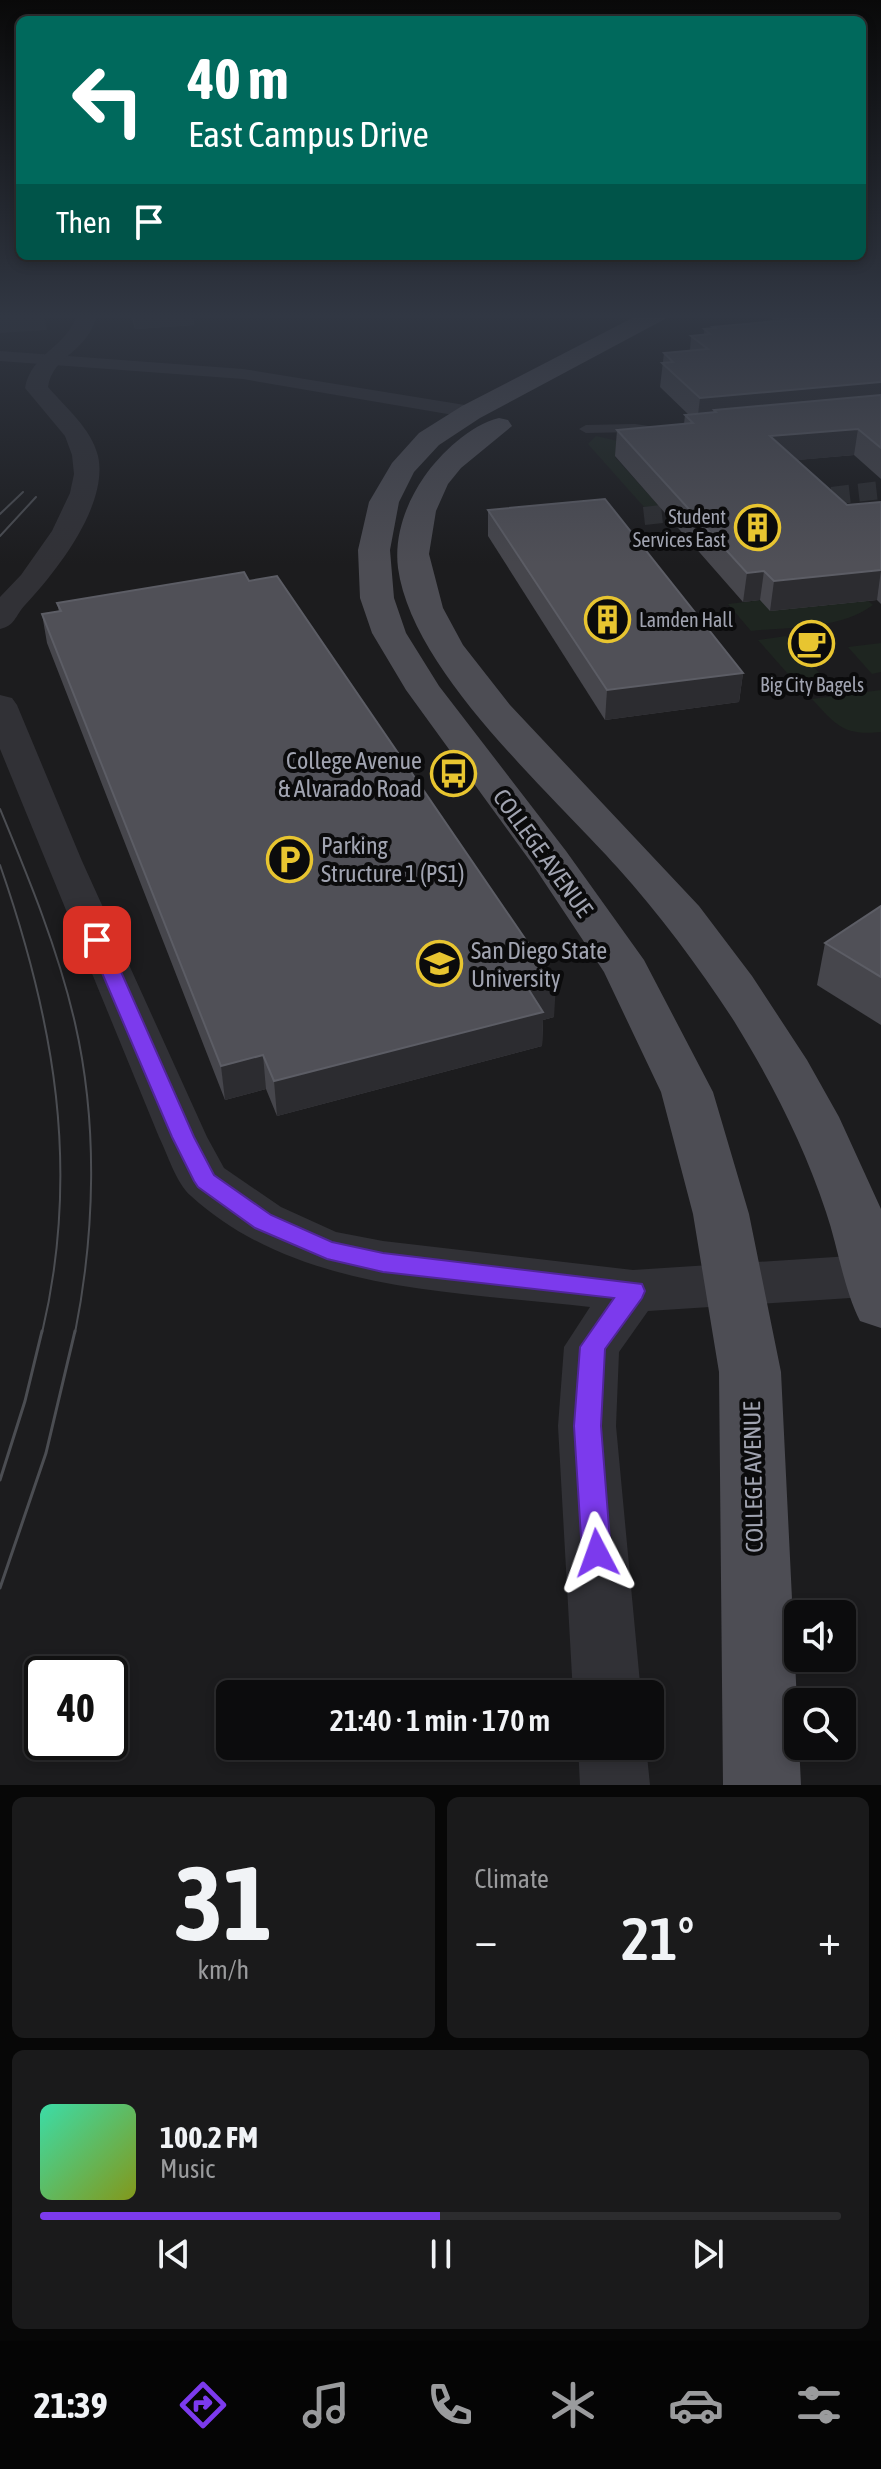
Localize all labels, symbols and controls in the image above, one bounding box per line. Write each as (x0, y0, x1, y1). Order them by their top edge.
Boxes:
text: 40 m (188, 47, 289, 111)
icon: left (56, 48, 160, 152)
text: East Campus Drive (188, 113, 429, 155)
icon: arrive (127, 200, 171, 244)
text: Then (56, 205, 111, 239)
building icon: Student Services East (733, 504, 781, 552)
place label: Student Services East (633, 505, 726, 551)
building icon: Lamden Hall (584, 595, 632, 643)
place label: Lamden Hall (639, 608, 734, 631)
cafe icon: Big City Bagels (788, 620, 836, 668)
place label: Big City Bagels (760, 673, 864, 696)
place label: College Avenue & Alvarado Road (278, 747, 422, 802)
bus stop icon: College Avenue & Alvarado Road (429, 750, 477, 798)
street label: COLLEGE AVENUE (488, 784, 598, 922)
place label: Parking Structure 1 (PS1) (321, 832, 465, 887)
parking icon: Parking Structure 1 (PS1) (266, 835, 314, 883)
pin (63, 906, 131, 974)
icon: arrive (75, 918, 119, 962)
place label: San Diego State University (471, 937, 607, 992)
school or university icon: San Diego State University (416, 940, 464, 988)
street label: COLLEGE AVENUE (738, 1401, 768, 1553)
position arrow (555, 1511, 639, 1595)
map controls (784, 1600, 856, 1760)
button: sound (784, 1600, 856, 1672)
speed limit sign: 40 (24, 1656, 128, 1760)
button: search (784, 1688, 856, 1760)
text: 21:40 · 1 min · 170 m (330, 1703, 550, 1737)
text: 31 (174, 1843, 272, 1962)
text: Climate (475, 1864, 549, 1894)
text: 21° (621, 1904, 694, 1973)
text: − (475, 1914, 497, 1964)
text: + (818, 1914, 841, 1964)
text: km/h (197, 1955, 249, 1985)
text: 100.2 FM (160, 2120, 258, 2154)
text: Music (160, 2154, 215, 2184)
icon: previous (152, 2232, 196, 2276)
icon: pause (419, 2232, 463, 2276)
icon: next (686, 2232, 730, 2276)
icon: directions (175, 2377, 231, 2433)
icon: music (298, 2377, 354, 2433)
icon: phone (422, 2377, 478, 2433)
icon: climate (545, 2377, 601, 2433)
icon: car (668, 2377, 724, 2433)
icon: filters (791, 2377, 847, 2433)
text: 21:39 (34, 2384, 108, 2426)

